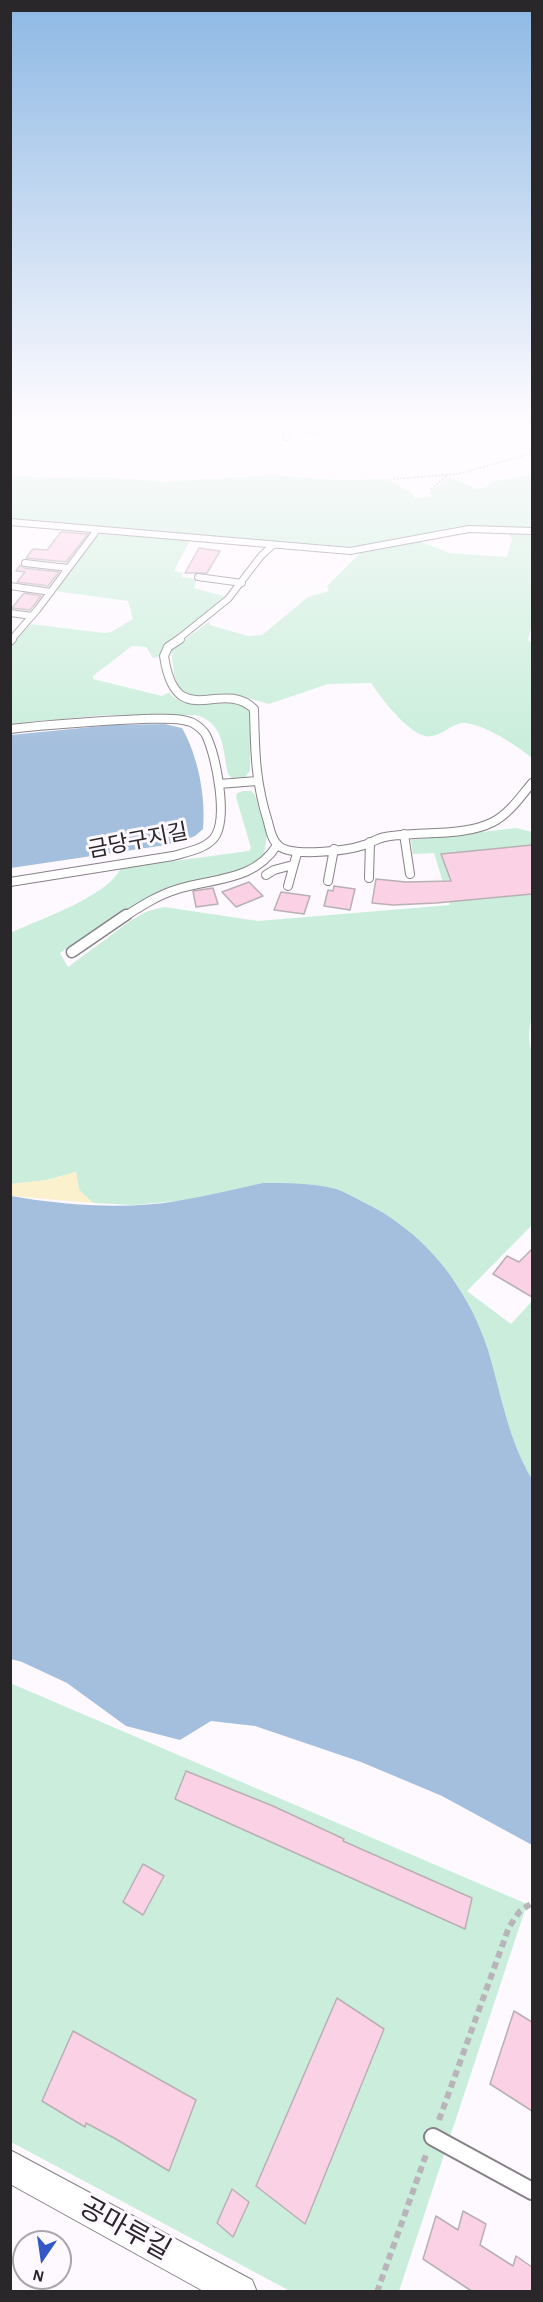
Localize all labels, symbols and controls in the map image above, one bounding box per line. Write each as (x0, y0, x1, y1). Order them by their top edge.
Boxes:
street label: 금당구지길 (86, 818, 190, 864)
street label: 공마루길 (74, 2191, 176, 2267)
north arrow (12, 2230, 72, 2290)
text: N (31, 2267, 46, 2285)

